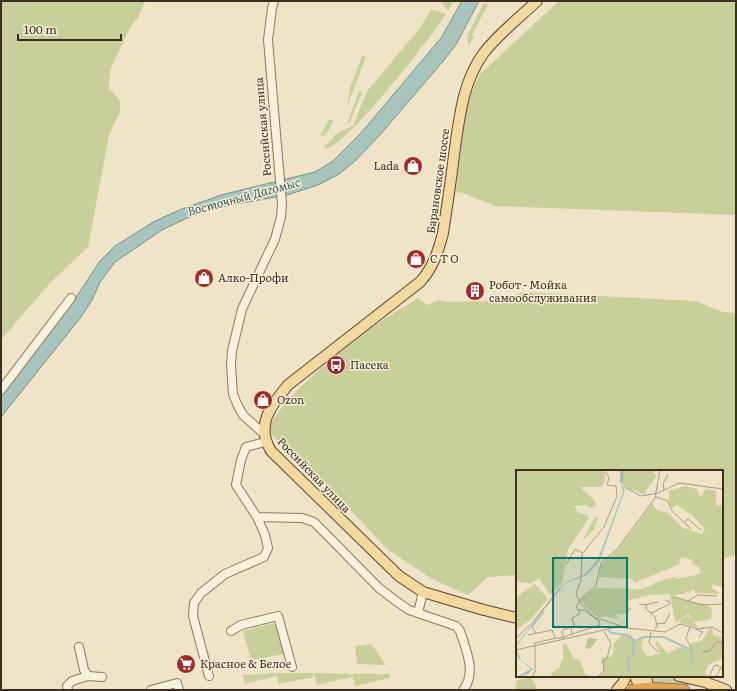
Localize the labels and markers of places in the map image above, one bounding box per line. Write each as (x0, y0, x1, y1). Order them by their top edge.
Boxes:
shop icon: Lada (402, 155, 424, 177)
place label: Lada (373, 157, 399, 173)
shop icon: С Т О (405, 248, 427, 270)
place label: С Т О (430, 250, 459, 266)
shop icon: Алко-Профи (193, 267, 215, 289)
place label: Алко-Профи (218, 269, 289, 285)
place label: Робот - Мойка самообслуживания (489, 276, 597, 305)
building icon: Робот - Мойка самообслуживания (464, 280, 486, 302)
bus stop icon: Пасека (325, 354, 347, 376)
place label: Пасека (350, 356, 389, 372)
shop icon: Ozon (252, 389, 274, 411)
place label: Ozon (277, 391, 304, 407)
supermarket icon: Красное & Белое (175, 653, 197, 675)
place label: Красное & Белое (200, 655, 291, 671)

